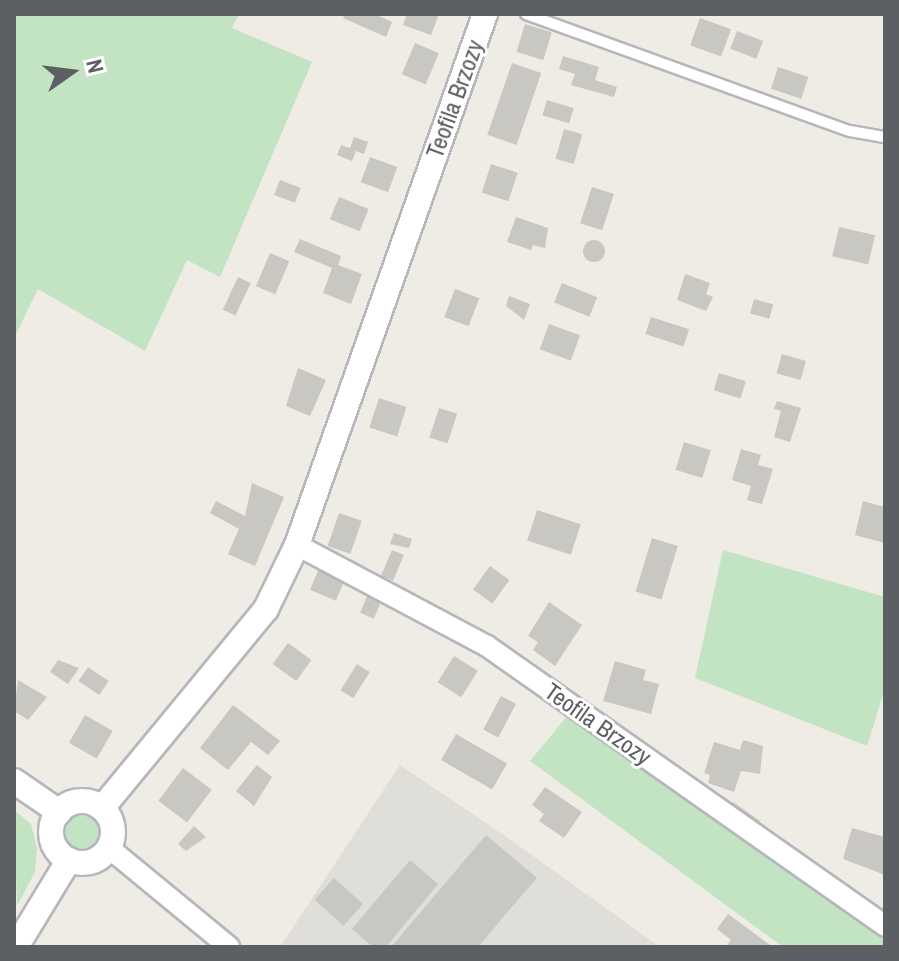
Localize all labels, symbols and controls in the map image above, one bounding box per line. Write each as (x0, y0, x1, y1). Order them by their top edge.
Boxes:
north arrow (32, 32, 112, 112)
street label: Teofila Brzozy (420, 36, 490, 162)
text: N (79, 56, 111, 76)
street label: Teofila Brzozy (539, 677, 657, 771)

